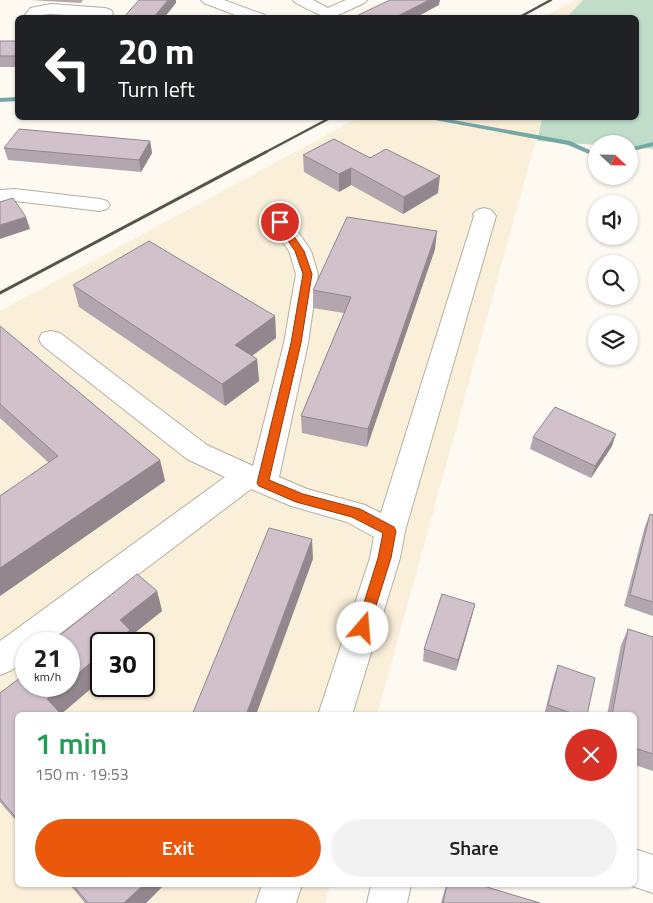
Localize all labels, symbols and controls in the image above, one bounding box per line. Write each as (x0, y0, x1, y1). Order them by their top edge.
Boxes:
text: 20 m (118, 24, 194, 78)
icon: left (35, 35, 100, 100)
text: Turn left (118, 72, 195, 106)
north arrow (588, 135, 638, 185)
map controls (588, 135, 638, 365)
button: sound (588, 195, 638, 245)
pin (259, 201, 301, 243)
icon: arrive (266, 208, 294, 236)
button: search (588, 255, 638, 305)
button: layers (588, 315, 638, 365)
position arrow (336, 601, 388, 653)
speed limit sign: 30 (90, 632, 155, 697)
text: 21 (33, 639, 62, 677)
text: km/h (34, 667, 61, 686)
text: 1 min (35, 720, 107, 766)
button: close (565, 729, 617, 781)
text: 150 m · 19:53 (35, 762, 129, 786)
button: Exit (35, 819, 321, 877)
button: Share (331, 819, 617, 877)

